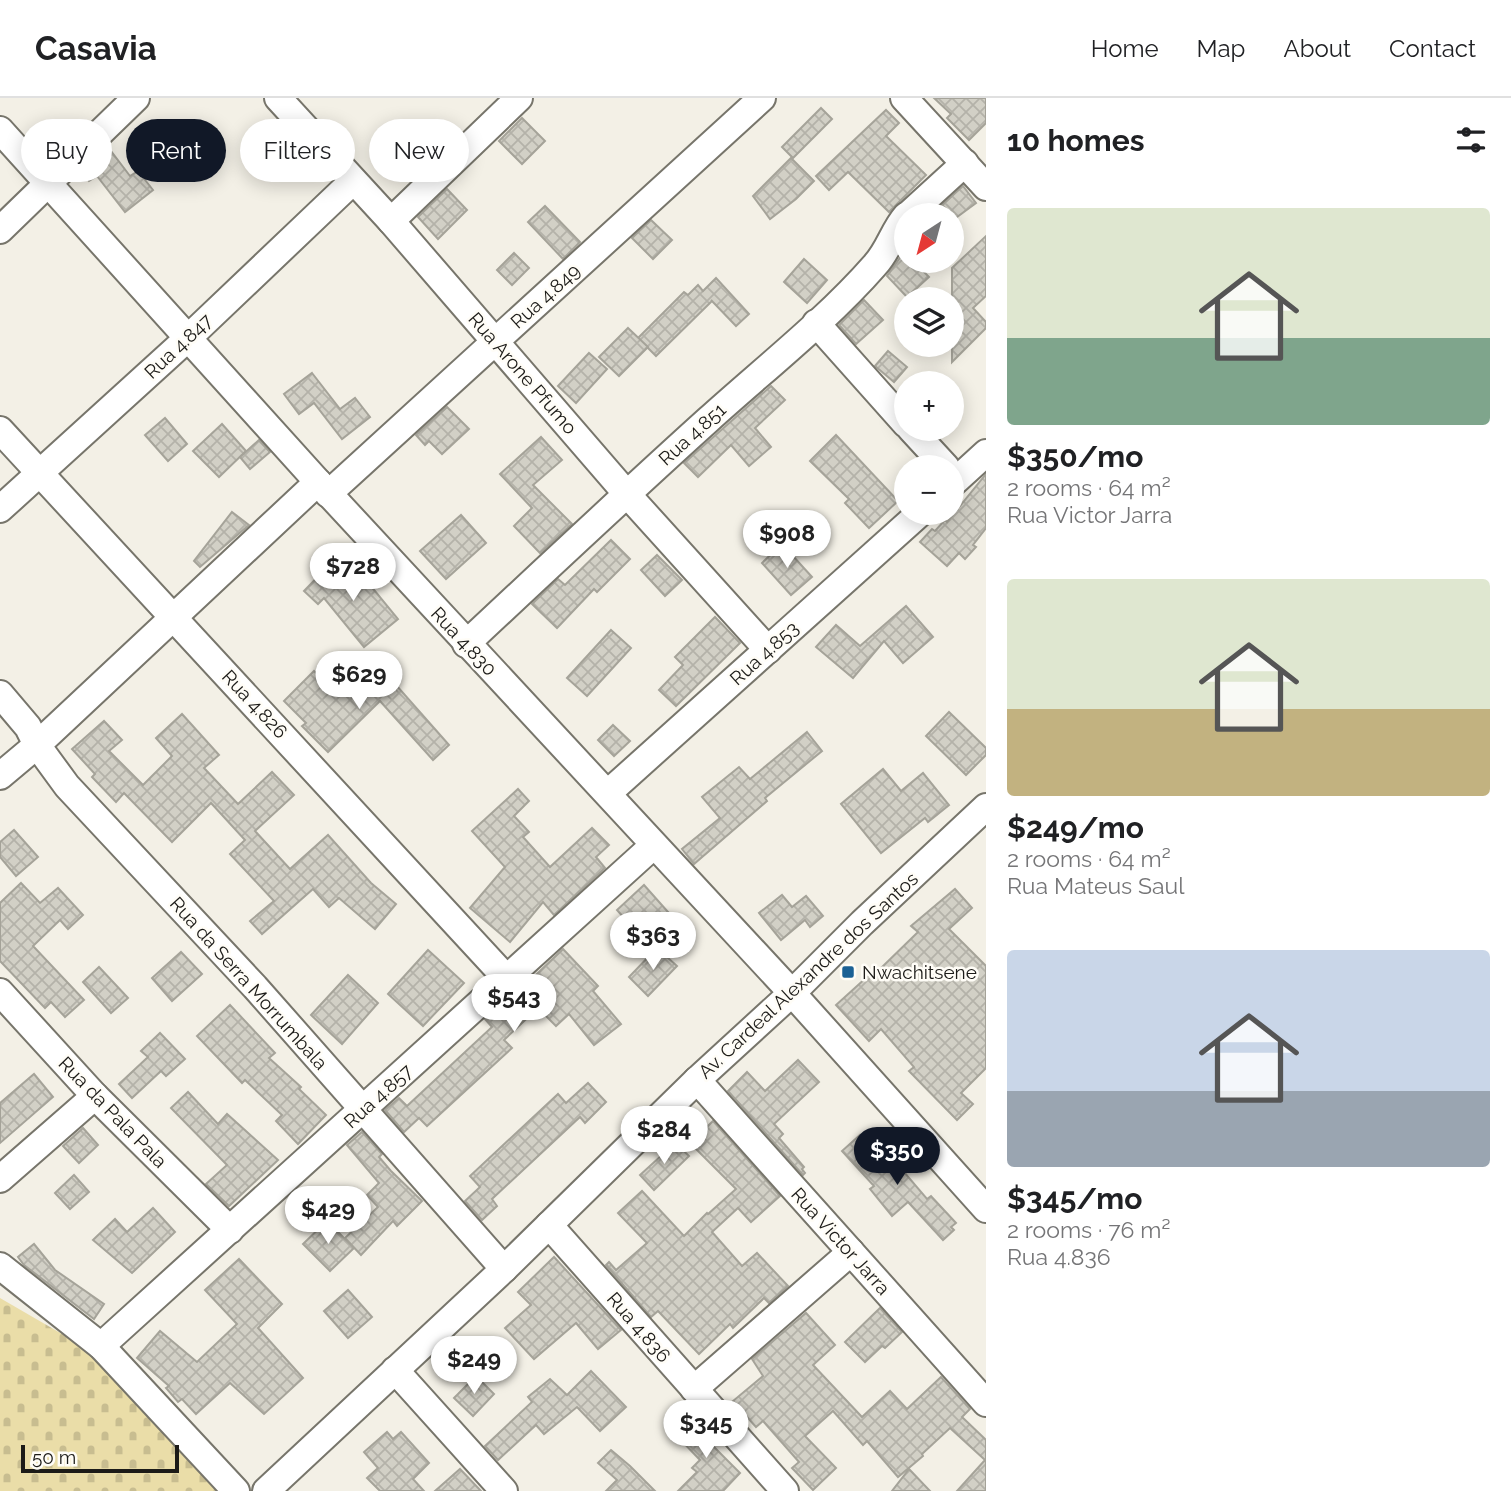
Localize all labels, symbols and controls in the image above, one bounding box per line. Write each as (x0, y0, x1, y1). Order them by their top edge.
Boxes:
text: Casavia (35, 29, 157, 68)
text: Home (1091, 34, 1159, 63)
text: Map (1197, 34, 1245, 63)
text: About (1283, 34, 1351, 63)
text: Contact (1389, 34, 1476, 63)
chip: Buy (21, 119, 112, 182)
chip: Rent (126, 119, 226, 182)
chip: Filters (240, 119, 355, 182)
chip: New (369, 119, 469, 182)
icon: filters (1452, 121, 1490, 159)
text: 10 homes (1007, 123, 1144, 158)
north arrow (894, 203, 964, 273)
map controls (894, 203, 964, 525)
icon: home (1186, 253, 1312, 379)
street label: Rua 4.849 (506, 259, 584, 333)
button: layers (894, 287, 964, 357)
street label: Rua Arone Pfumo (464, 308, 582, 438)
street label: Rua 4.847 (140, 309, 216, 383)
button: + (894, 371, 964, 441)
street label: Rua 4.851 (654, 398, 730, 470)
text: $350/mo (1007, 439, 1143, 474)
button: − (894, 455, 964, 525)
text: 2 rooms · 64 m² (1007, 474, 1171, 501)
text: Rua Victor Jarra (1007, 501, 1172, 528)
pin: $908 (746, 510, 828, 570)
text: $908 (759, 519, 815, 546)
pin: $728 (312, 544, 394, 603)
text: $728 (326, 552, 380, 579)
street label: Rua 4.830 (427, 602, 501, 680)
street label: Rua 4.853 (725, 617, 803, 689)
icon: home (1186, 624, 1312, 750)
pin: $629 (318, 652, 400, 711)
text: $629 (331, 660, 387, 687)
street label: Rua 4.826 (218, 665, 292, 743)
text: $249/mo (1007, 810, 1144, 845)
text: 2 rooms · 64 m² (1007, 845, 1171, 872)
street label: Av. Cardeal Alexandre dos Santos (694, 867, 922, 1083)
text: Rua Mateus Saul (1007, 872, 1184, 899)
street label: Rua da Serra Morrumbala (166, 892, 332, 1074)
pin: $363 (612, 912, 694, 972)
text: $363 (626, 921, 680, 948)
place label: Nwachitsene (862, 961, 977, 983)
marker: Nwachitsene (840, 964, 856, 980)
pin: $543 (473, 974, 555, 1034)
text: $543 (487, 983, 541, 1010)
icon: home (1186, 995, 1312, 1121)
street label: Rua da Pala Pala (54, 1052, 172, 1172)
street label: Rua 4.857 (339, 1060, 417, 1132)
pin: $284 (623, 1107, 705, 1166)
text: $284 (637, 1115, 691, 1142)
pin: $350 (856, 1128, 938, 1187)
text: $350 (870, 1136, 924, 1163)
text: $345/mo (1007, 1181, 1142, 1216)
street label: Rua Victor Jarra (787, 1183, 895, 1299)
pin: $429 (287, 1186, 369, 1246)
text: $429 (301, 1195, 355, 1222)
text: 2 rooms · 76 m² (1007, 1216, 1170, 1243)
text: Rua 4.836 (1007, 1243, 1111, 1270)
street label: Rua 4.836 (603, 1287, 675, 1367)
pin: $249 (433, 1336, 515, 1396)
text: $249 (447, 1345, 501, 1372)
pin: $345 (665, 1400, 747, 1460)
text: $345 (679, 1409, 733, 1436)
scale bar (21, 1442, 178, 1474)
text: 50 m (32, 1446, 76, 1468)

